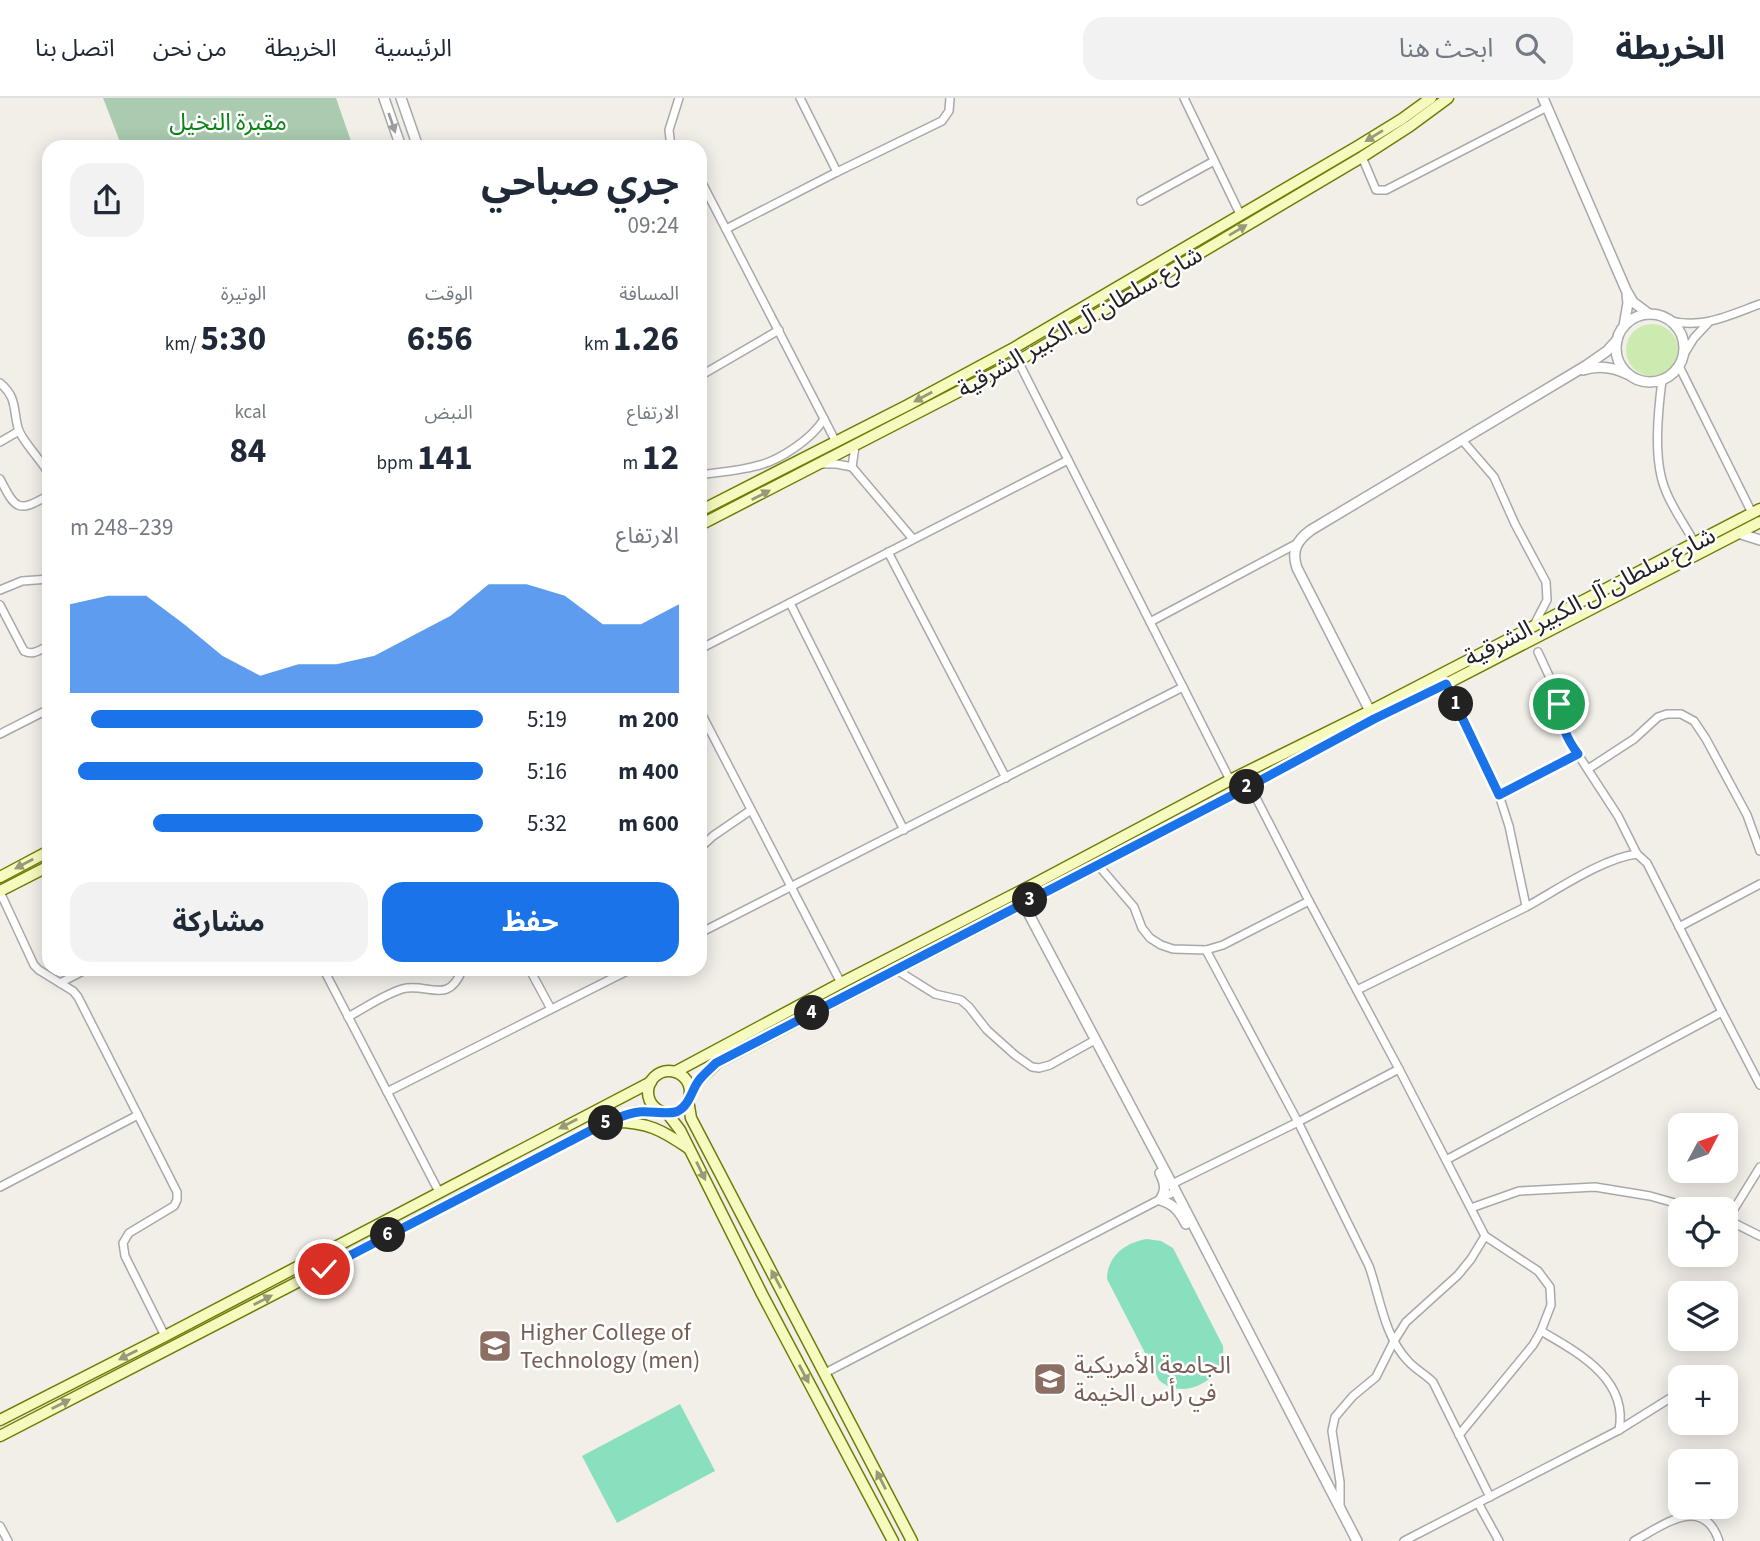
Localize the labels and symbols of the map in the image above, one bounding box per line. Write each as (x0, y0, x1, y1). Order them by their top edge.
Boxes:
park label: مقبرة النخيل (169, 105, 287, 140)
one-way arrow (387, 112, 398, 133)
one-way arrow (1365, 130, 1384, 142)
one-way arrow (1229, 224, 1248, 236)
street label: شارع سلطان آل الكبير الشرقية (951, 237, 1209, 407)
one-way arrow (913, 391, 933, 403)
one-way arrow (751, 489, 771, 501)
street label: شارع سلطان آل الكبير الشرقية (1458, 518, 1722, 676)
pin (1529, 674, 1589, 734)
pin: 1 (1438, 686, 1474, 722)
pin: 2 (1230, 770, 1264, 804)
one-way arrow (14, 857, 34, 869)
pin: 3 (1012, 882, 1048, 918)
pin: 4 (794, 996, 830, 1030)
pin: 5 (588, 1105, 624, 1140)
north arrow (1668, 1113, 1738, 1183)
one-way arrow (558, 1119, 578, 1130)
one-way arrow (695, 1161, 706, 1181)
pin: 6 (370, 1218, 406, 1252)
pin (294, 1239, 354, 1299)
one-way arrow (770, 1269, 781, 1289)
one-way arrow (253, 1294, 273, 1306)
place label: Higher College of Technology (men) (520, 1315, 700, 1378)
school or university icon: Higher College of Technology (men) (476, 1327, 514, 1365)
place label: الجامعة الأمريكية في رأس الخيمة (1074, 1348, 1231, 1411)
one-way arrow (118, 1349, 138, 1361)
school or university icon: الجامعة الأمريكية في رأس الخيمة (1031, 1360, 1069, 1398)
one-way arrow (798, 1364, 810, 1384)
one-way arrow (51, 1399, 71, 1411)
one-way arrow (875, 1471, 887, 1490)

